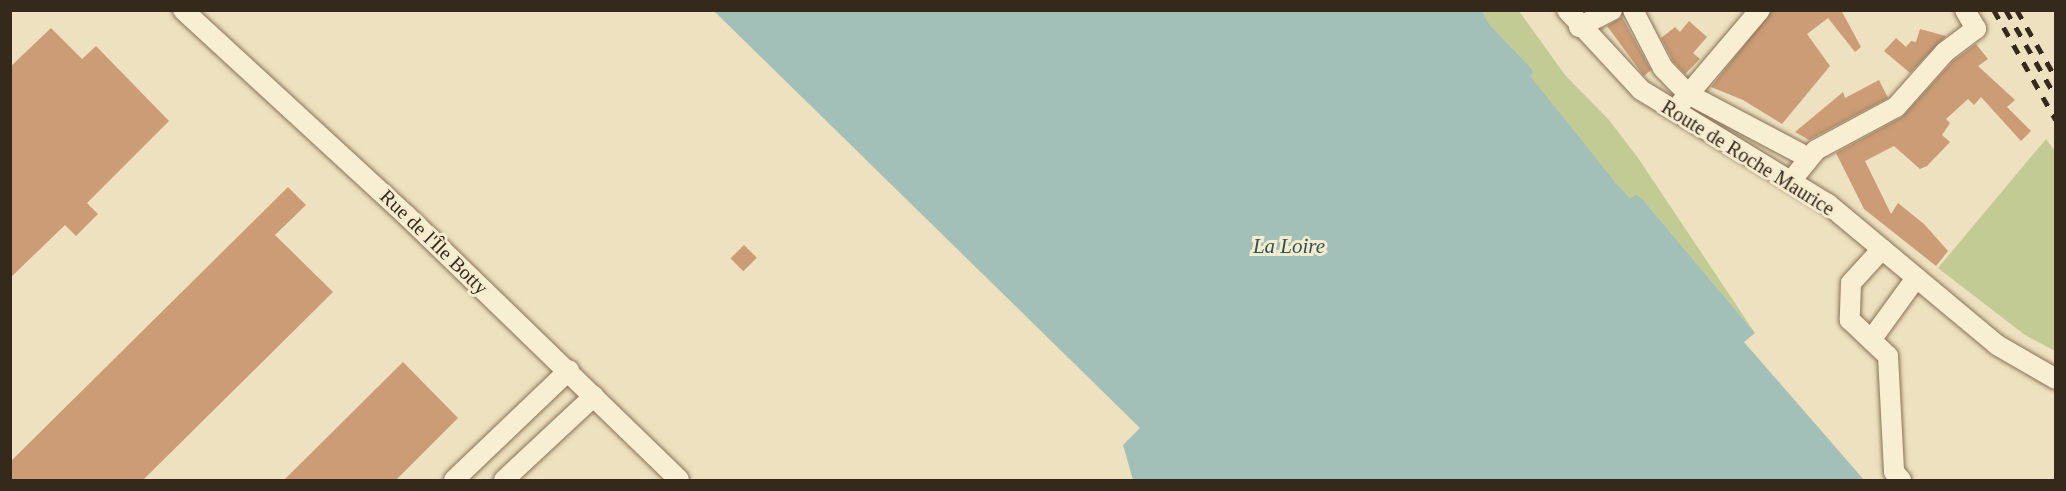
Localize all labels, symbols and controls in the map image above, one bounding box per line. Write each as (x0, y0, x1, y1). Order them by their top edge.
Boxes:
street label: Route de Roche Maurice (1657, 95, 1839, 221)
street label: Rue de l'Île Botty (375, 184, 493, 300)
water label: La Loire (1253, 233, 1325, 259)

